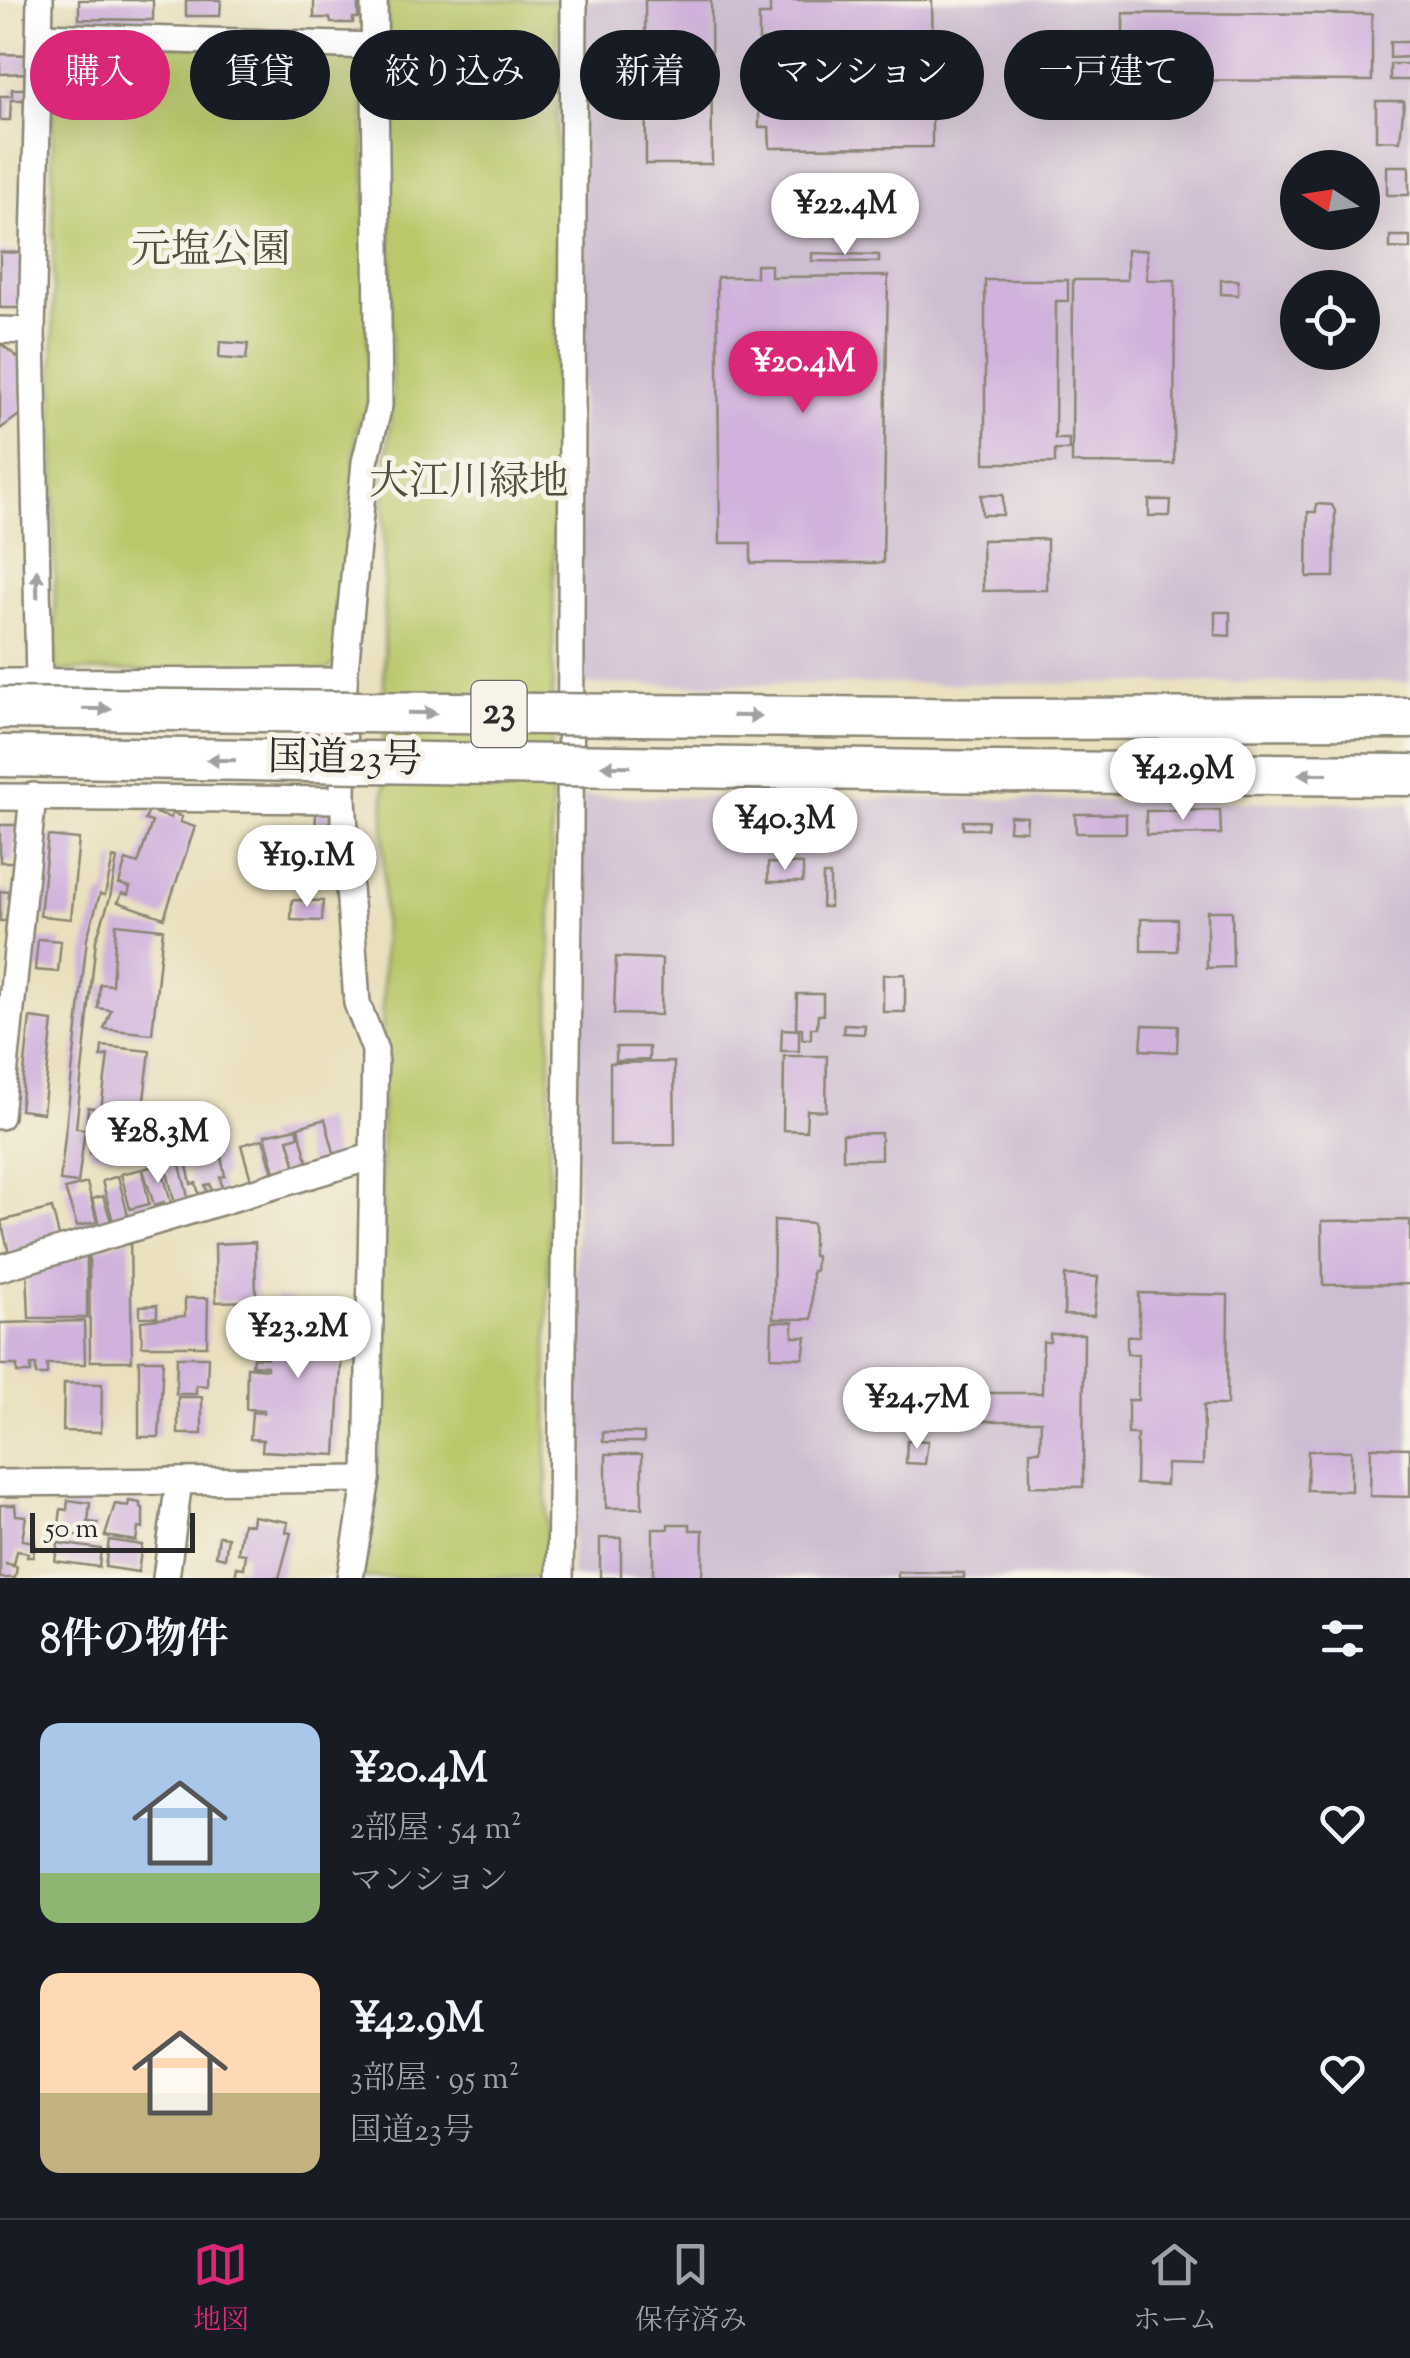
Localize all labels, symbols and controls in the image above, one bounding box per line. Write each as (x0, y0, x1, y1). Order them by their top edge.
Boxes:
chip: 購入 (30, 30, 170, 120)
chip: 賃貸 (190, 30, 330, 120)
chip: 絞り込み (350, 30, 560, 120)
chip: 新着 (580, 30, 720, 120)
chip: マンション (740, 30, 984, 120)
chip: 一戸建て (1004, 30, 1214, 120)
north arrow (1280, 150, 1380, 250)
map controls (1280, 150, 1380, 370)
pin: ¥22.4M (764, 173, 926, 258)
text: ¥22.4M (793, 182, 897, 228)
park label: 元塩公園 (131, 224, 291, 281)
button: locate (1280, 270, 1380, 370)
pin: ¥20.4M (722, 331, 884, 416)
text: ¥20.4M (751, 340, 855, 386)
park label: 大江川緑地 (369, 456, 569, 513)
one-way arrow (29, 568, 45, 600)
road number: 23 (472, 681, 526, 747)
one-way arrow (82, 702, 114, 718)
one-way arrow (407, 705, 439, 721)
one-way arrow (732, 709, 764, 725)
street label: 国道23号 (267, 731, 423, 791)
pin: ¥42.9M (1102, 738, 1264, 823)
text: ¥42.9M (1132, 747, 1234, 793)
one-way arrow (204, 751, 236, 767)
one-way arrow (599, 757, 631, 773)
one-way arrow (1296, 766, 1328, 782)
pin: ¥40.3M (704, 788, 866, 873)
text: ¥40.3M (734, 797, 836, 843)
pin: ¥19.1M (226, 825, 388, 910)
text: ¥19.1M (259, 834, 355, 880)
pin: ¥28.3M (77, 1101, 239, 1186)
text: ¥28.3M (107, 1110, 209, 1156)
pin: ¥23.2M (217, 1296, 379, 1381)
text: ¥23.2M (248, 1305, 348, 1351)
pin: ¥24.7M (836, 1367, 998, 1452)
text: ¥24.7M (865, 1376, 969, 1422)
scale bar (30, 1508, 195, 1552)
text: 50 m (45, 1510, 99, 1550)
icon: filters (1315, 1611, 1370, 1666)
text: 8件の物件 (40, 1612, 229, 1672)
text: ¥20.4M (350, 1741, 488, 1801)
icon: home (120, 1763, 240, 1883)
icon: heart (1315, 1796, 1370, 1851)
text: 2部屋 · 54 m² (350, 1807, 522, 1853)
text: マンション (350, 1859, 509, 1905)
text: ¥42.9M (350, 1991, 484, 2051)
icon: home (120, 2013, 240, 2133)
icon: heart (1315, 2046, 1370, 2101)
text: 3部屋 · 95 m² (350, 2057, 520, 2103)
text: 国道23号 (350, 2109, 474, 2155)
tab: 地図 (193, 2237, 249, 2342)
tab: 保存済み (635, 2237, 747, 2342)
tab: ホーム (1133, 2237, 1217, 2342)

